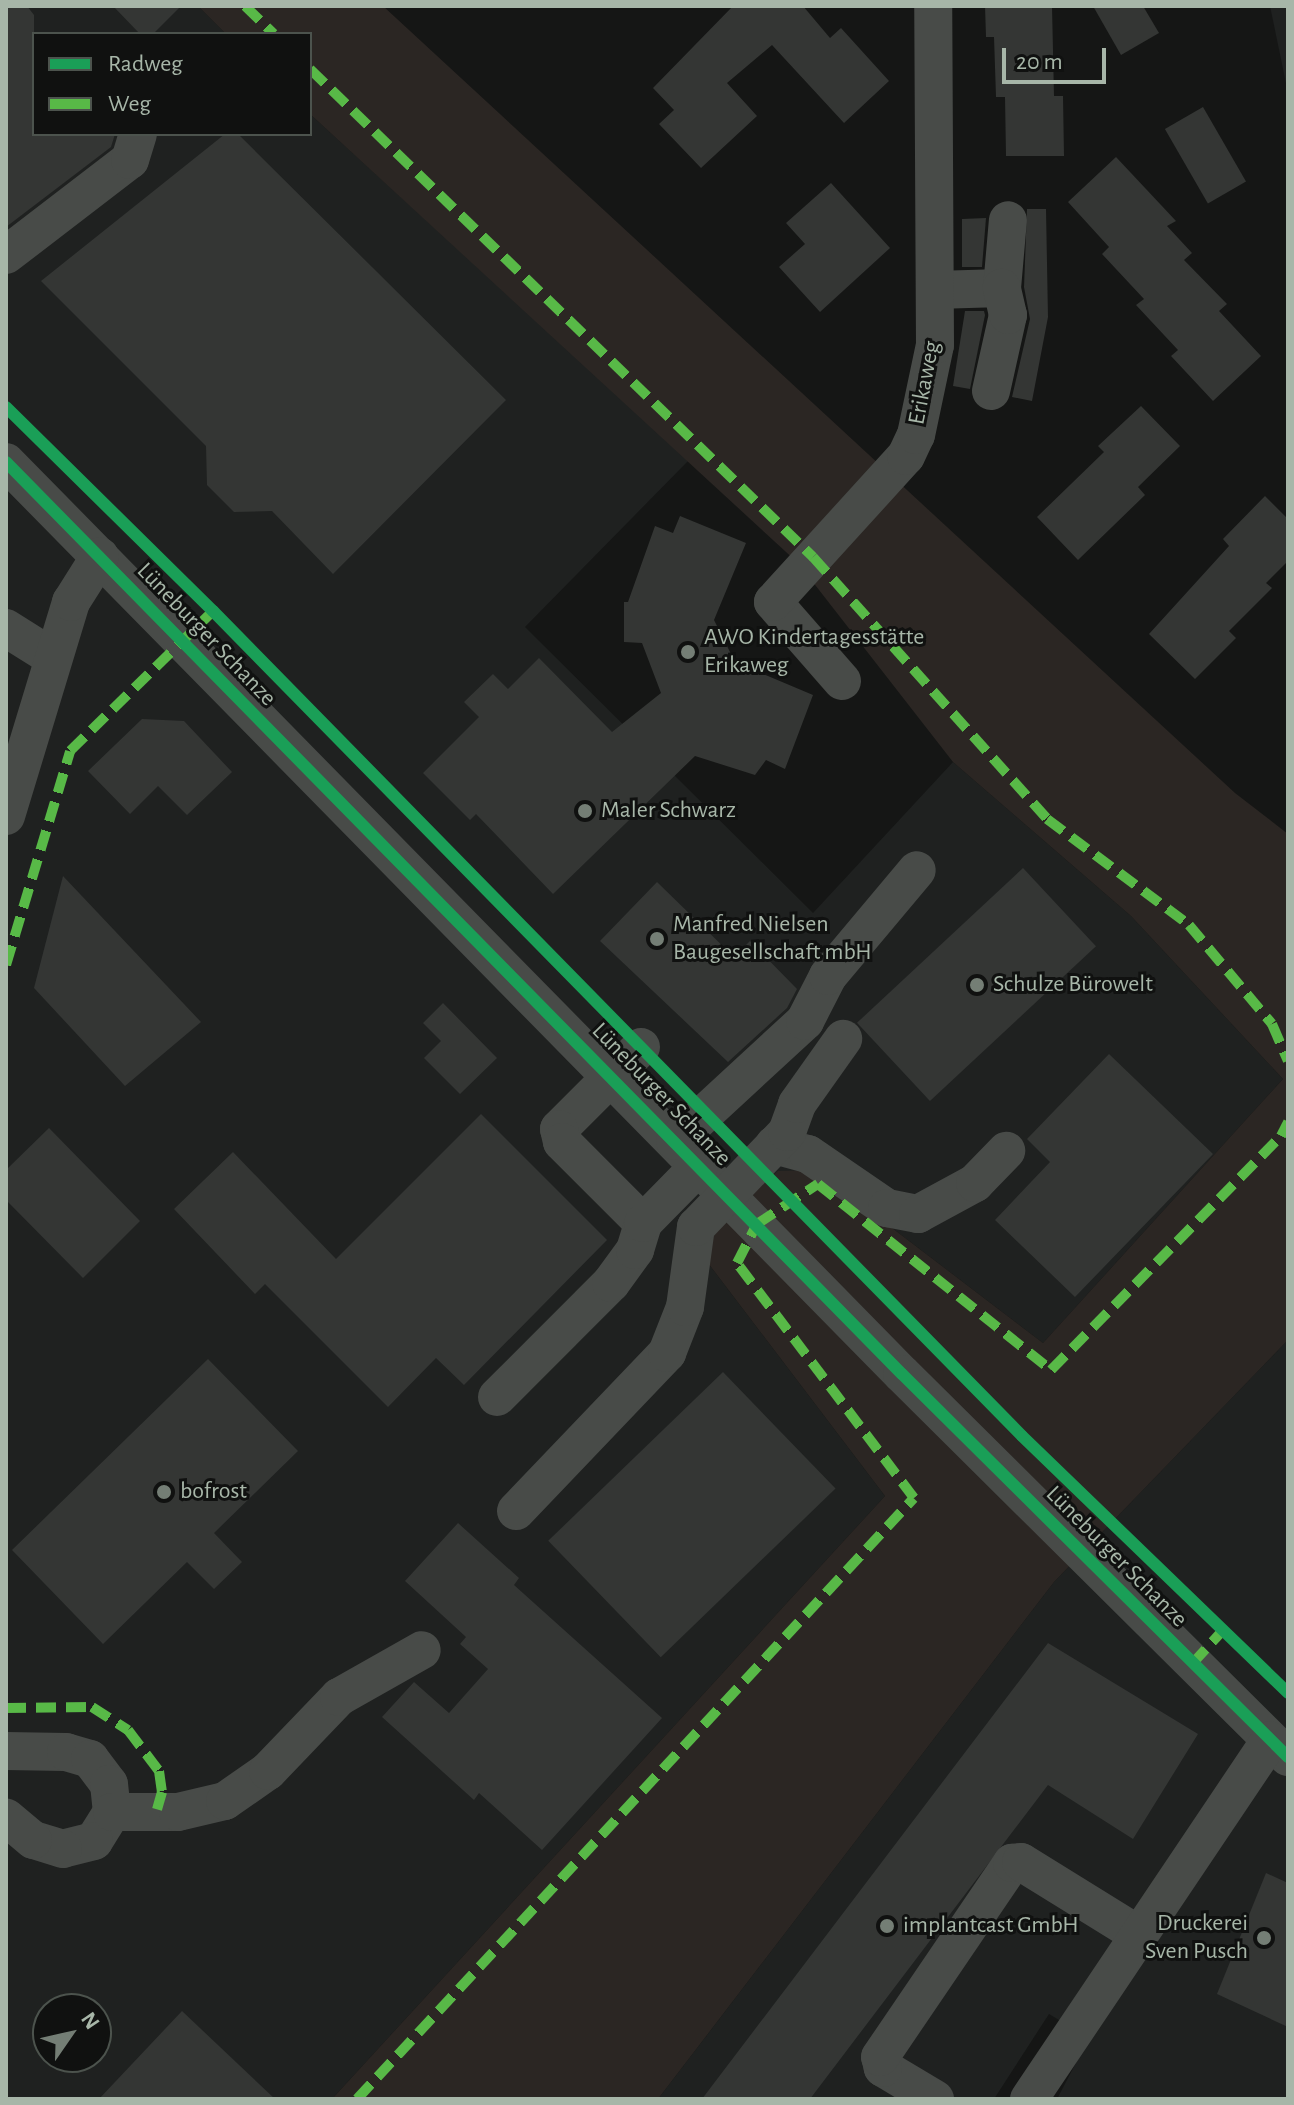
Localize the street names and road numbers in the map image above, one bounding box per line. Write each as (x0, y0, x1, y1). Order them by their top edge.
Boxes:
street label: Erikaweg (903, 339, 947, 427)
street label: Lüneburger Schanze (130, 557, 282, 713)
street label: Lüneburger Schanze (585, 1017, 737, 1173)
street label: Lüneburger Schanze (1039, 1480, 1193, 1634)

